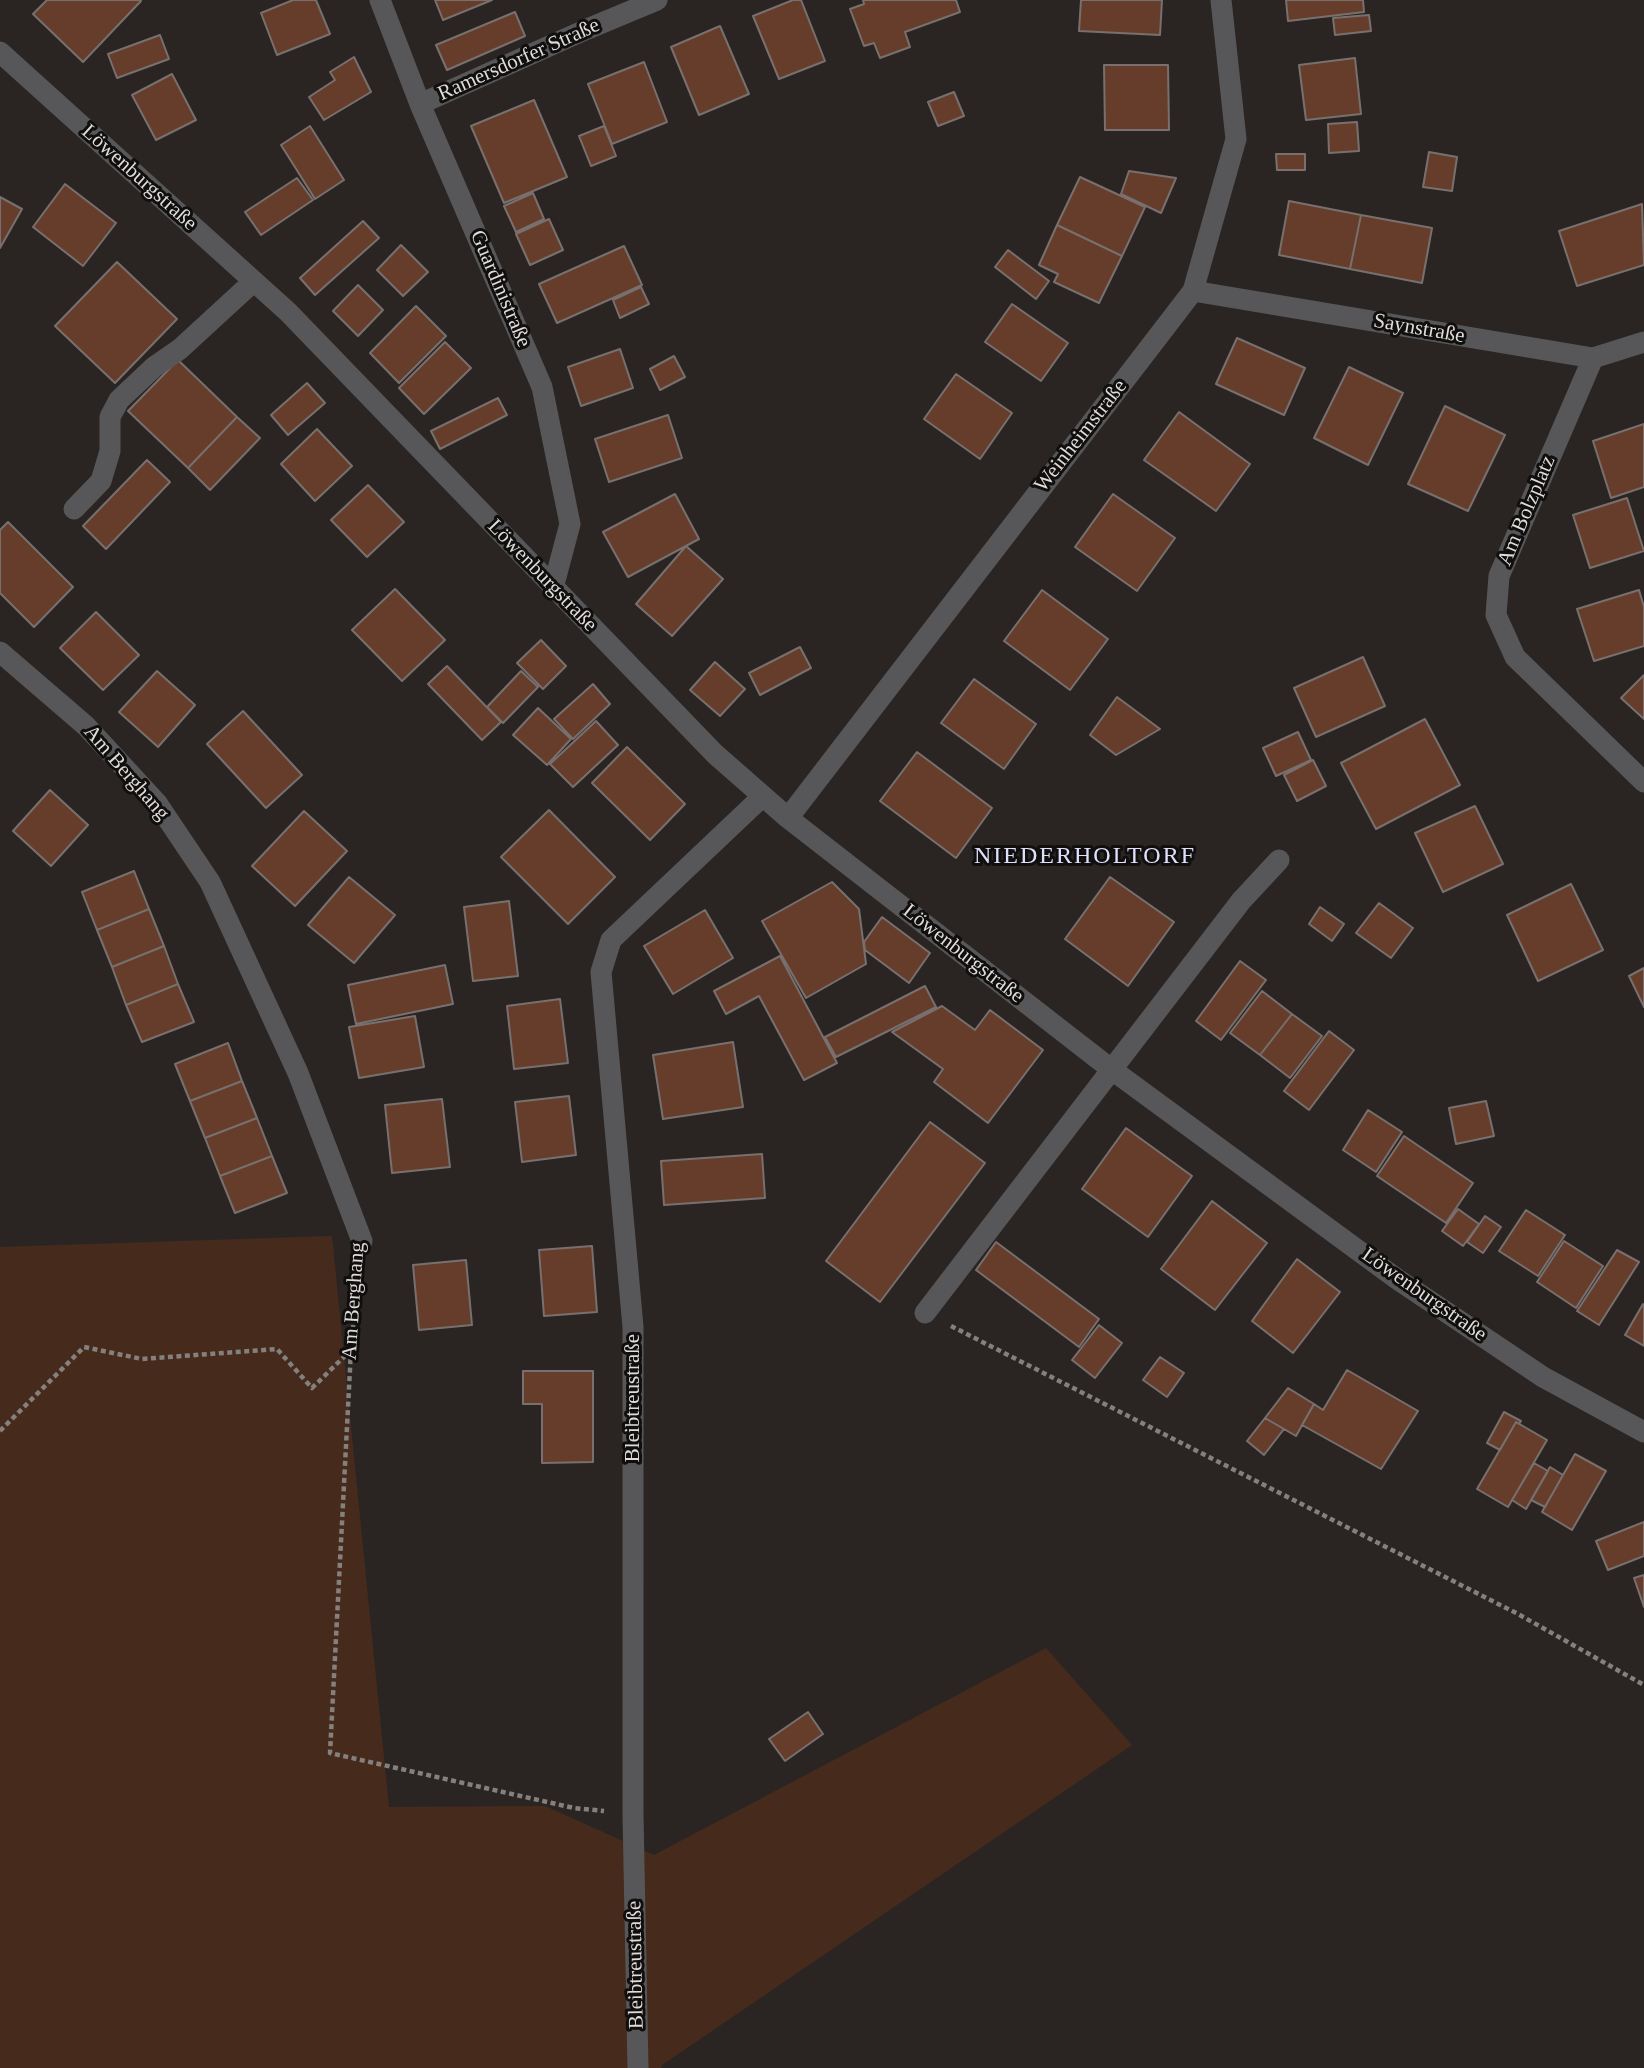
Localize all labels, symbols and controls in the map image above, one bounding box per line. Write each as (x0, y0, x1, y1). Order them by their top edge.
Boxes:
street label: Ramersdorfer Straße (434, 13, 604, 107)
street label: Löwenburgstraße (76, 120, 202, 236)
street label: Guardinistraße (464, 227, 536, 351)
street label: Saynstraße (1371, 309, 1467, 349)
street label: Weinheimstraße (1029, 375, 1133, 497)
street label: Am Bolzplatz (1493, 452, 1561, 570)
street label: Löwenburgstraße (482, 515, 602, 637)
street label: Am Berghang (78, 720, 174, 826)
district label: NIEDERHOLTORF (976, 843, 1194, 871)
street label: Löwenburgstraße (897, 899, 1029, 1009)
street label: Am Berghang (337, 1241, 371, 1361)
street label: Löwenburgstraße (1357, 1243, 1491, 1347)
street label: Bleibtreustraße (620, 1334, 646, 1462)
street label: Bleibtreustraße (622, 1901, 650, 2029)

